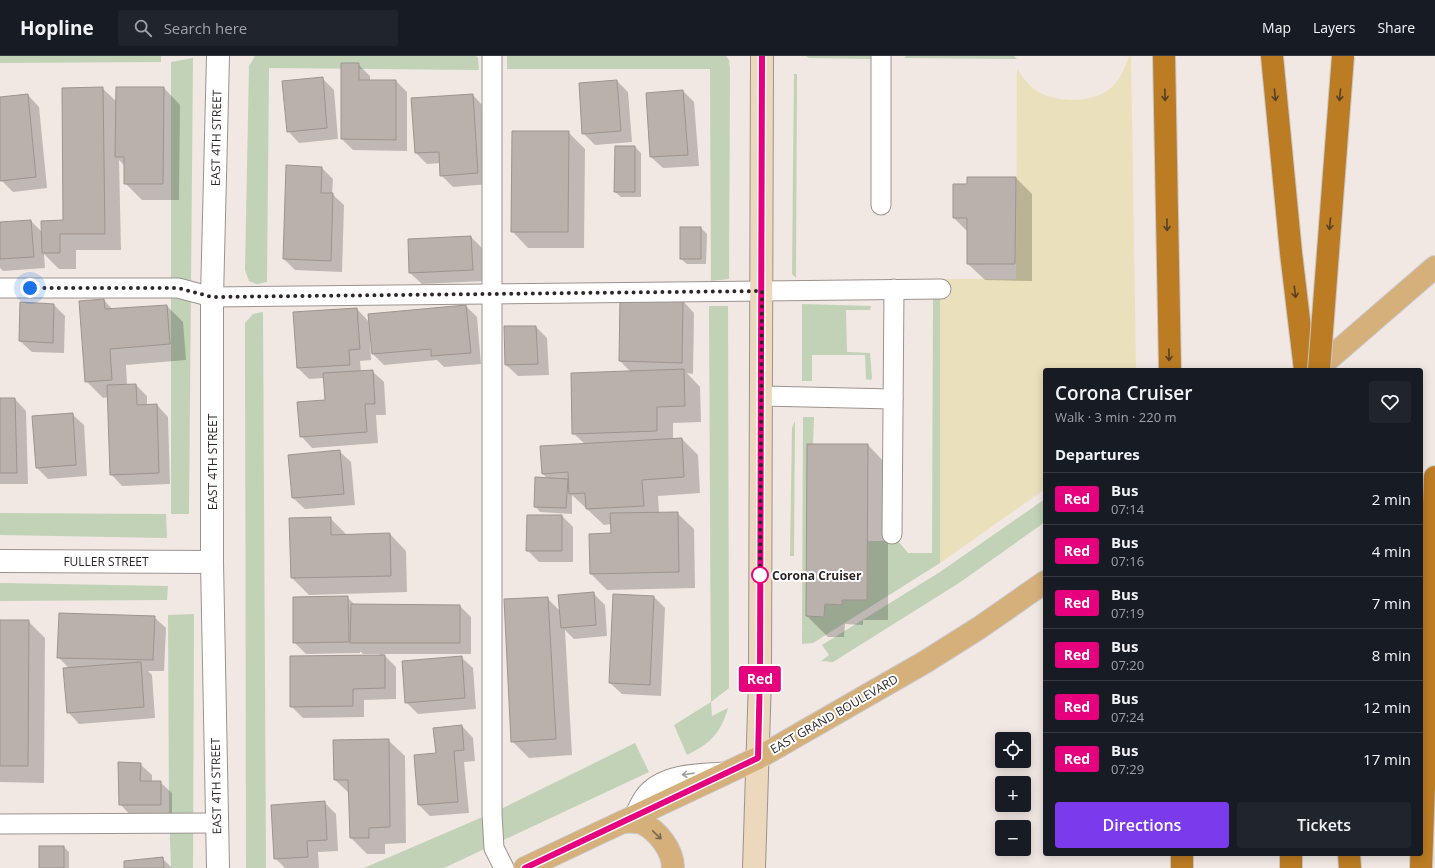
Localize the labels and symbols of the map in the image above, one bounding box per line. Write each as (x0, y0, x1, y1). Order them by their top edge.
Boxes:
one-way arrow (1161, 88, 1168, 101)
one-way arrow (1272, 88, 1279, 101)
one-way arrow (1337, 88, 1344, 101)
street label: EAST 4TH STREET (207, 89, 225, 186)
one-way arrow (1163, 218, 1171, 231)
one-way arrow (1327, 218, 1334, 231)
your location (20, 278, 40, 298)
one-way arrow (1292, 285, 1299, 298)
one-way arrow (1166, 348, 1173, 361)
street label: EAST 4TH STREET (204, 413, 221, 510)
street label: FULLER STREET (63, 553, 149, 570)
marker: Corona Cruiser (751, 566, 769, 584)
place label: Corona Cruiser (772, 567, 862, 584)
line badge: Red (737, 666, 783, 692)
street label: EAST GRAND BOULEVARD (767, 670, 901, 758)
street label: EAST 4TH STREET (207, 737, 225, 834)
one-way arrow (682, 770, 695, 778)
one-way arrow (652, 830, 662, 840)

